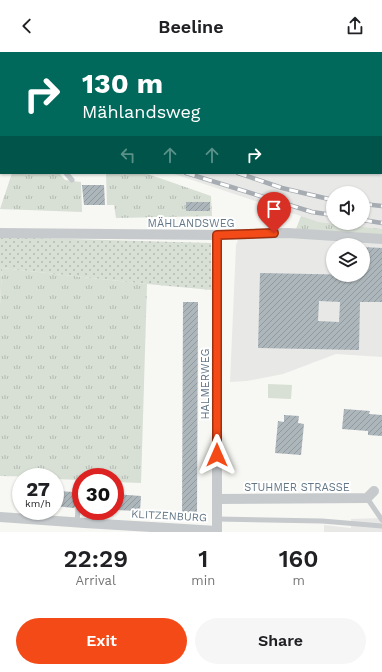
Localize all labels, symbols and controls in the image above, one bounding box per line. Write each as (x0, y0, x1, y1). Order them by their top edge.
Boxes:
icon: back (16, 15, 38, 37)
icon: share (344, 15, 366, 37)
text: Beeline (158, 16, 224, 37)
text: 130 m (82, 67, 163, 100)
icon: right (16, 68, 68, 120)
text: Mählandsweg (82, 101, 200, 122)
icon: left (117, 144, 139, 166)
icon: ahead (159, 144, 181, 166)
icon: ahead (201, 144, 223, 166)
icon: right (243, 144, 265, 166)
map controls (326, 186, 370, 282)
button: sound (326, 186, 370, 230)
pin (257, 192, 291, 233)
icon: arrive (263, 198, 285, 220)
street label: MÄHLANDSWEG (148, 216, 235, 230)
button: layers (326, 238, 370, 282)
street label: HALMERWEG (199, 348, 212, 419)
position arrow (196, 434, 238, 476)
speed limit sign: 30 (72, 468, 124, 520)
text: 27 (26, 477, 50, 501)
street label: STUHMER STRASSE (244, 481, 350, 494)
text: km/h (25, 498, 51, 509)
street label: KLITZENBURG (131, 508, 207, 524)
text: 22:29 (63, 545, 128, 573)
text: 1 (198, 545, 208, 573)
text: 160 (279, 545, 319, 573)
text: Arrival (75, 573, 116, 588)
text: min (191, 573, 215, 588)
text: m (292, 573, 305, 588)
button: Exit (16, 618, 187, 664)
button: Share (195, 618, 366, 664)

